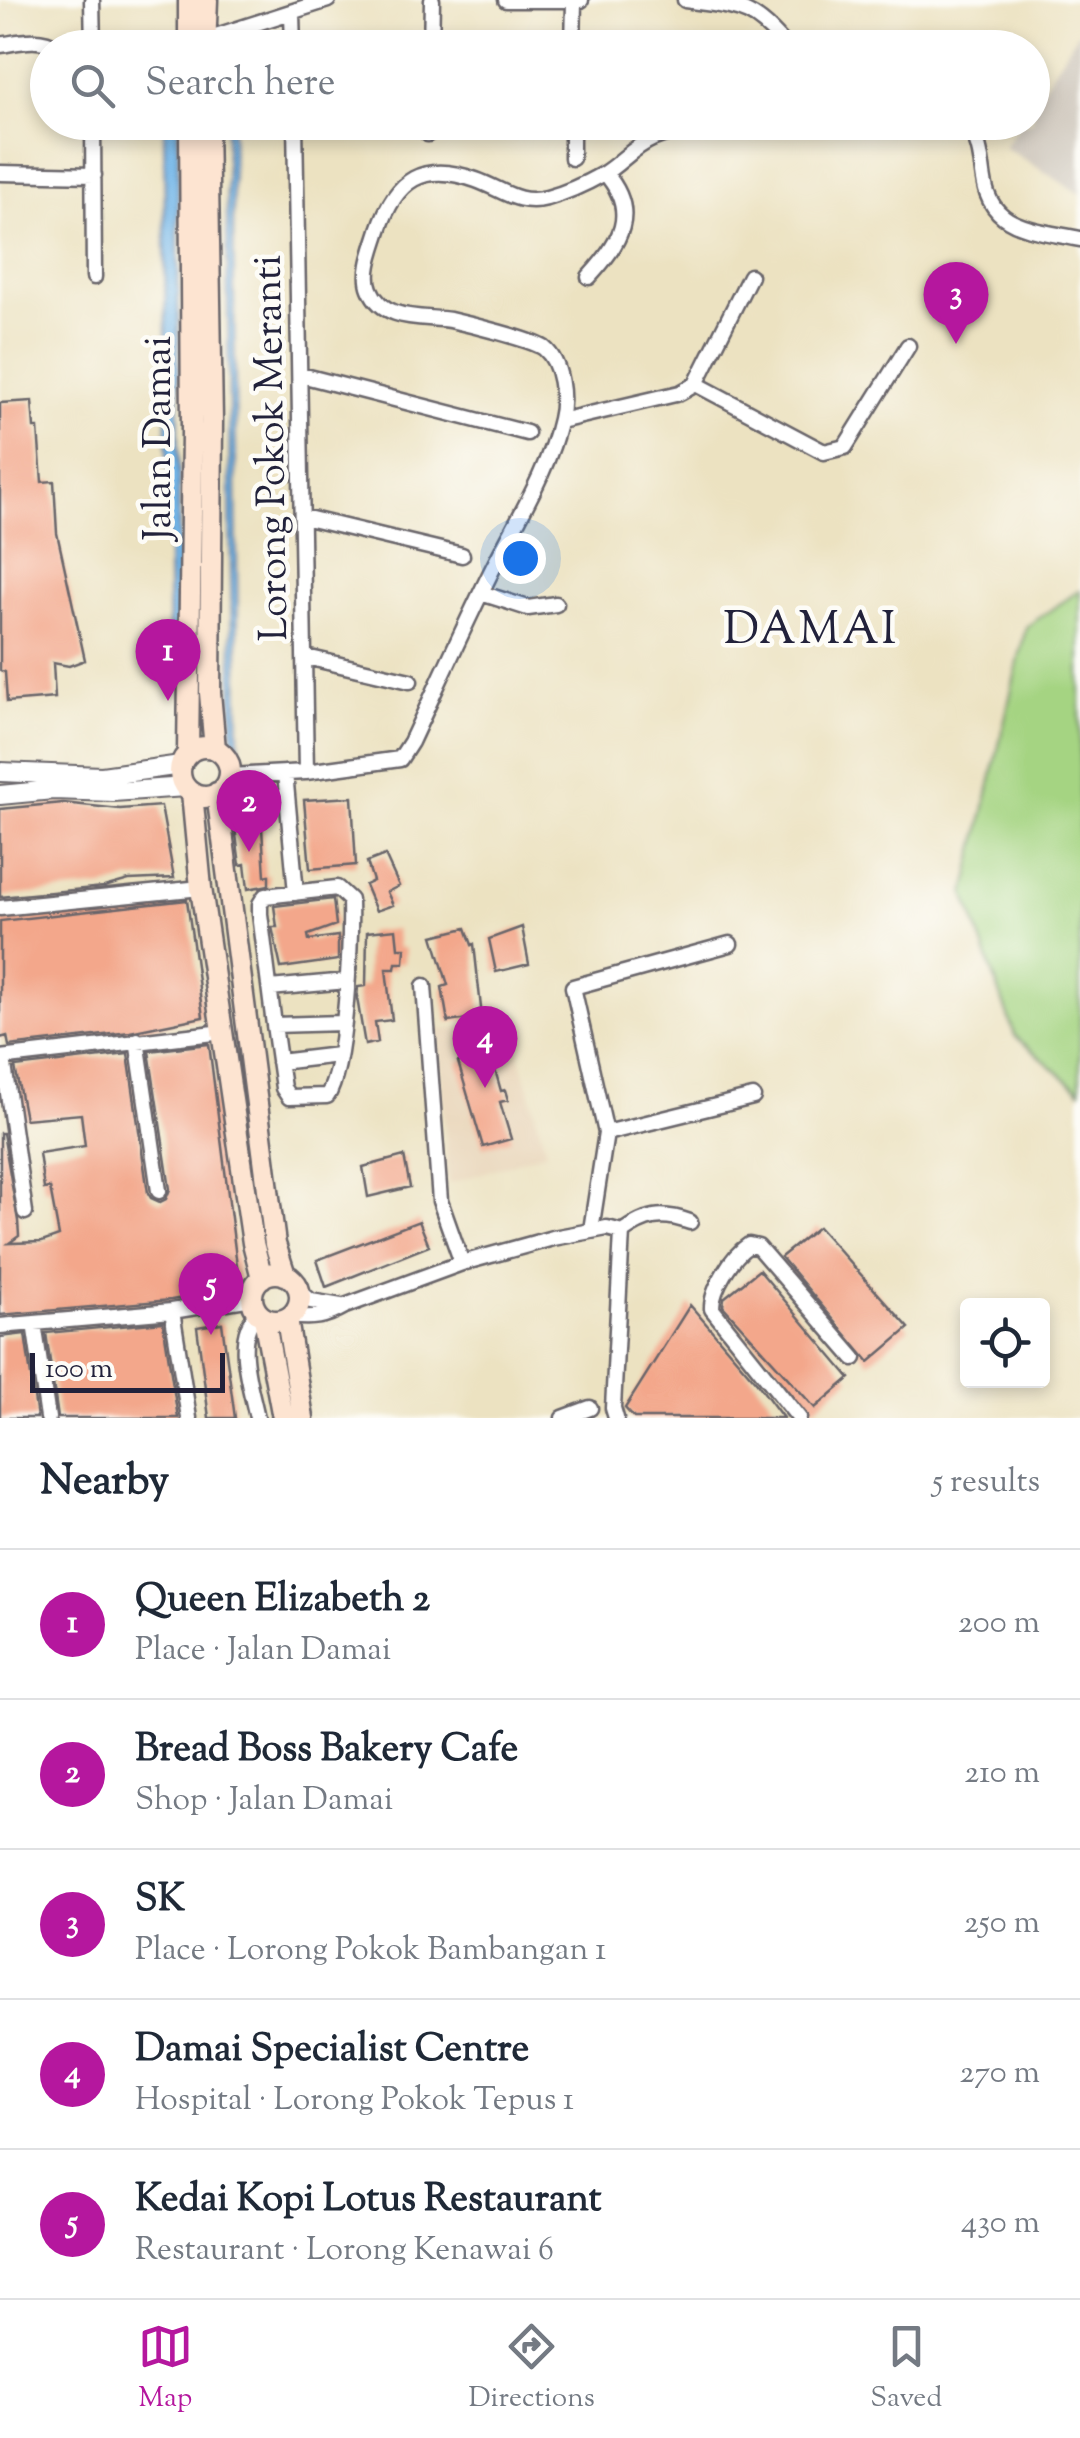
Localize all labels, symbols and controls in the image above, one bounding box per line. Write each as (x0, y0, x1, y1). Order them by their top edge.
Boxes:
search box (30, 30, 1050, 140)
icon: search (65, 58, 120, 113)
text: Search here (145, 58, 336, 112)
street label: Lorong Pokok Meranti (242, 254, 305, 642)
pin: 3 (924, 262, 988, 344)
street label: Jalan Damai (132, 336, 189, 542)
your location (495, 533, 546, 584)
district label: DAMAI (723, 600, 899, 665)
pin: 1 (136, 618, 200, 701)
pin: 2 (216, 770, 282, 852)
pin: 4 (452, 1006, 518, 1088)
pin: 5 (178, 1252, 244, 1335)
map controls (960, 1298, 1050, 1388)
button: locate (960, 1298, 1050, 1388)
scale bar (30, 1348, 225, 1392)
text: 100 m (45, 1350, 113, 1390)
text: Nearby (40, 1453, 169, 1513)
text: 5 results (932, 1460, 1040, 1506)
text: Queen Elizabeth 2 (135, 1574, 430, 1628)
text: 1 (67, 1601, 78, 1647)
text: 200 m (958, 1601, 1040, 1647)
text: Place · Jalan Damai (135, 1628, 391, 1674)
text: Bread Boss Bakery Cafe (135, 1724, 518, 1778)
text: 2 (65, 1751, 80, 1797)
text: 210 m (964, 1751, 1040, 1797)
text: Shop · Jalan Damai (135, 1778, 393, 1824)
text: SK (135, 1874, 185, 1928)
text: 3 (66, 1901, 79, 1947)
text: 250 m (964, 1901, 1040, 1947)
text: Place · Lorong Pokok Bambangan 1 (135, 1928, 606, 1974)
text: Damai Specialist Centre (135, 2024, 529, 2078)
text: 4 (64, 2051, 81, 2097)
text: 270 m (959, 2051, 1040, 2097)
text: Hospital · Lorong Pokok Tepus 1 (135, 2078, 574, 2124)
text: Kedai Kopi Lotus Restaurant (135, 2174, 602, 2228)
text: 5 (67, 2201, 78, 2247)
text: 430 m (961, 2201, 1040, 2247)
text: Restaurant · Lorong Kenawai 6 (135, 2228, 554, 2274)
tab: Map (138, 2319, 193, 2419)
tab: Directions (468, 2319, 595, 2419)
tab: Saved (870, 2319, 942, 2419)

